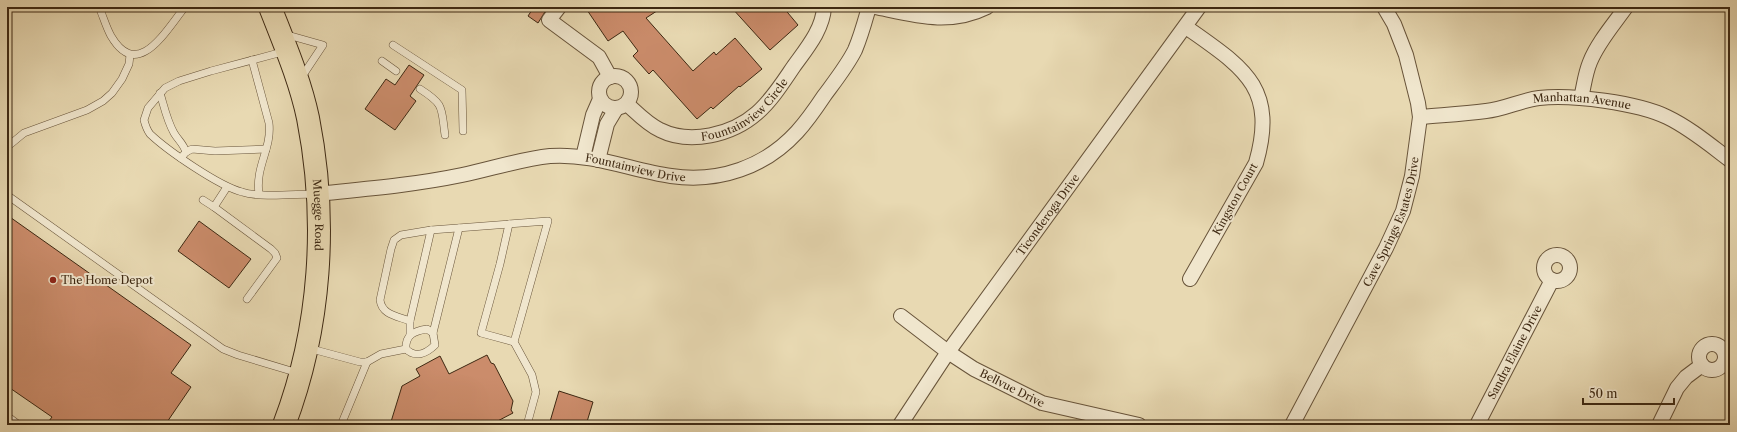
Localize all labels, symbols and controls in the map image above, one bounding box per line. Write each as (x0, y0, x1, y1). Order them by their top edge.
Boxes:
street label: Fountainview Circle (700, 75, 791, 144)
street label: Manhattan Avenue (1532, 90, 1632, 112)
street label: Fountainview Drive (584, 151, 686, 184)
street label: Cave Springs Estates Drive (1360, 156, 1422, 289)
street label: Kingston Court (1209, 160, 1261, 238)
street label: Ticonderoga Drive (1013, 171, 1082, 259)
street label: Muegge Road (310, 178, 326, 251)
place label: The Home Depot (61, 273, 153, 287)
marker: The Home Depot (48, 275, 58, 285)
street label: Sandra Elaine Drive (1485, 303, 1545, 401)
street label: Bellvue Drive (977, 366, 1047, 410)
scale bar (1583, 380, 1674, 406)
text: 50 m (1589, 386, 1618, 401)

